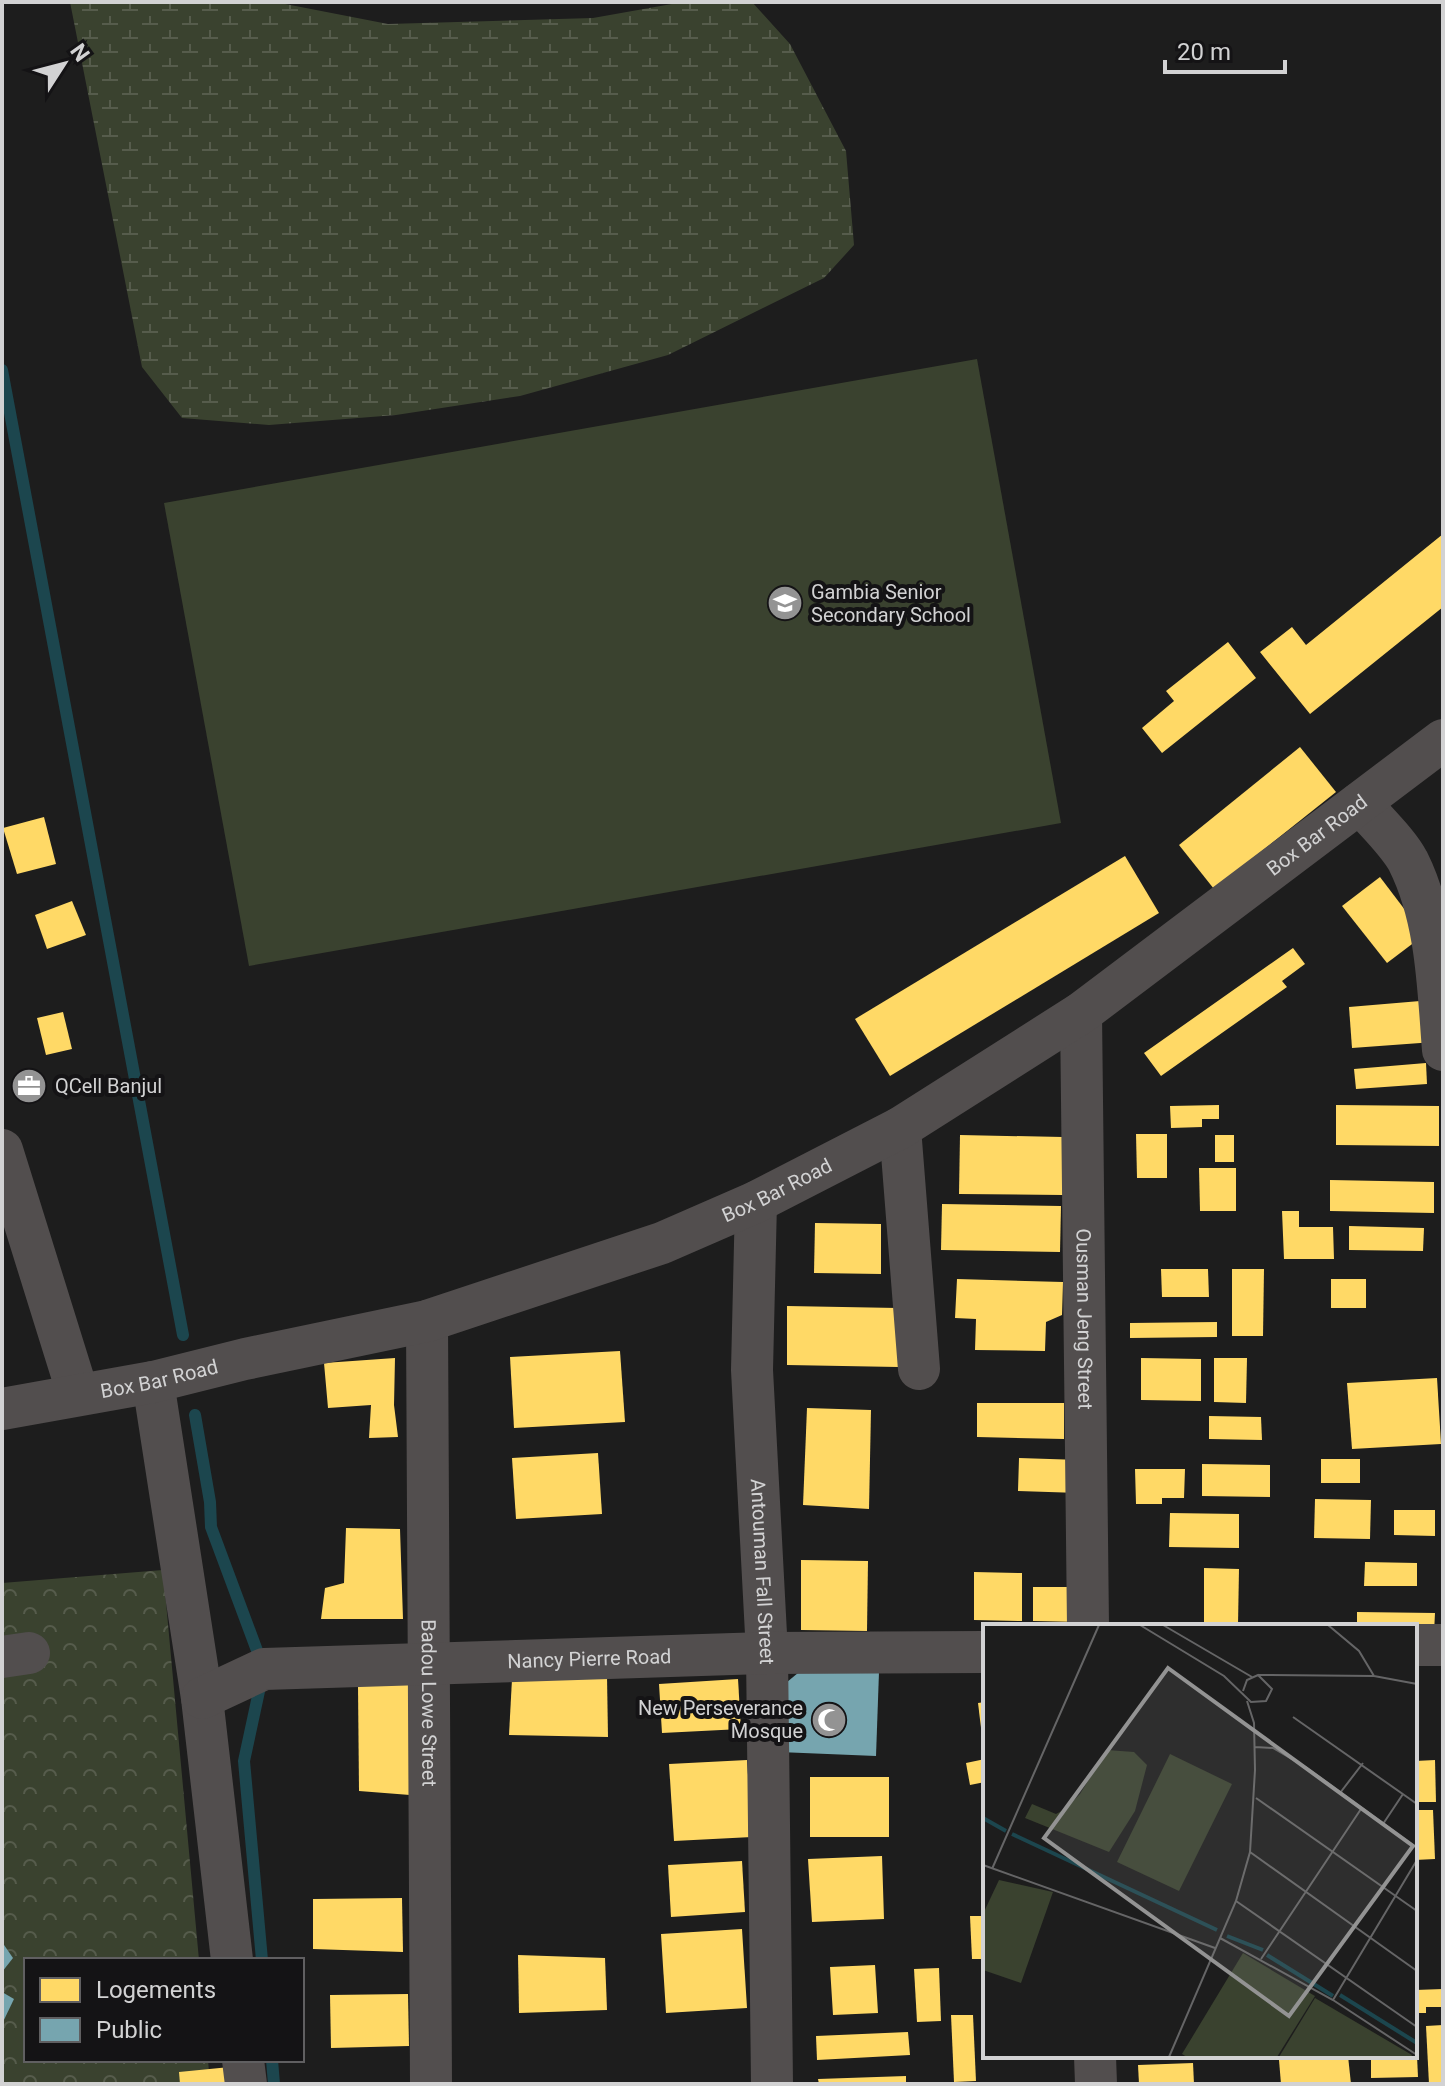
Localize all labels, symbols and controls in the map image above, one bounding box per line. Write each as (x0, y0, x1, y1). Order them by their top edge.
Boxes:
north arrow (24, 24, 104, 104)
scale bar (1165, 24, 1285, 74)
text: 20 m (1177, 38, 1231, 66)
text: N (65, 39, 94, 66)
place label: Gambia Senior Secondary School (811, 580, 971, 627)
school or university icon: Gambia Senior Secondary School (766, 584, 804, 622)
street label: Box Bar Road (1262, 790, 1372, 881)
office icon: QCell Banjul (10, 1067, 48, 1105)
place label: QCell Banjul (55, 1074, 162, 1098)
street label: Box Bar Road (718, 1153, 836, 1227)
street label: Ousman Jeng Street (1071, 1228, 1098, 1410)
street label: Box Bar Road (99, 1354, 220, 1403)
street label: Antouman Fall Street (746, 1478, 779, 1665)
street label: Badou Lowe Street (417, 1619, 441, 1787)
inset map (983, 1624, 1417, 2058)
street label: Nancy Pierre Road (507, 1644, 672, 1673)
place label: New Perseverance Mosque (638, 1696, 803, 1743)
mosque icon: New Perseverance Mosque (810, 1701, 848, 1739)
legend (24, 1958, 304, 2062)
text: Logements (96, 1976, 216, 2004)
text: Public (96, 2016, 162, 2044)

